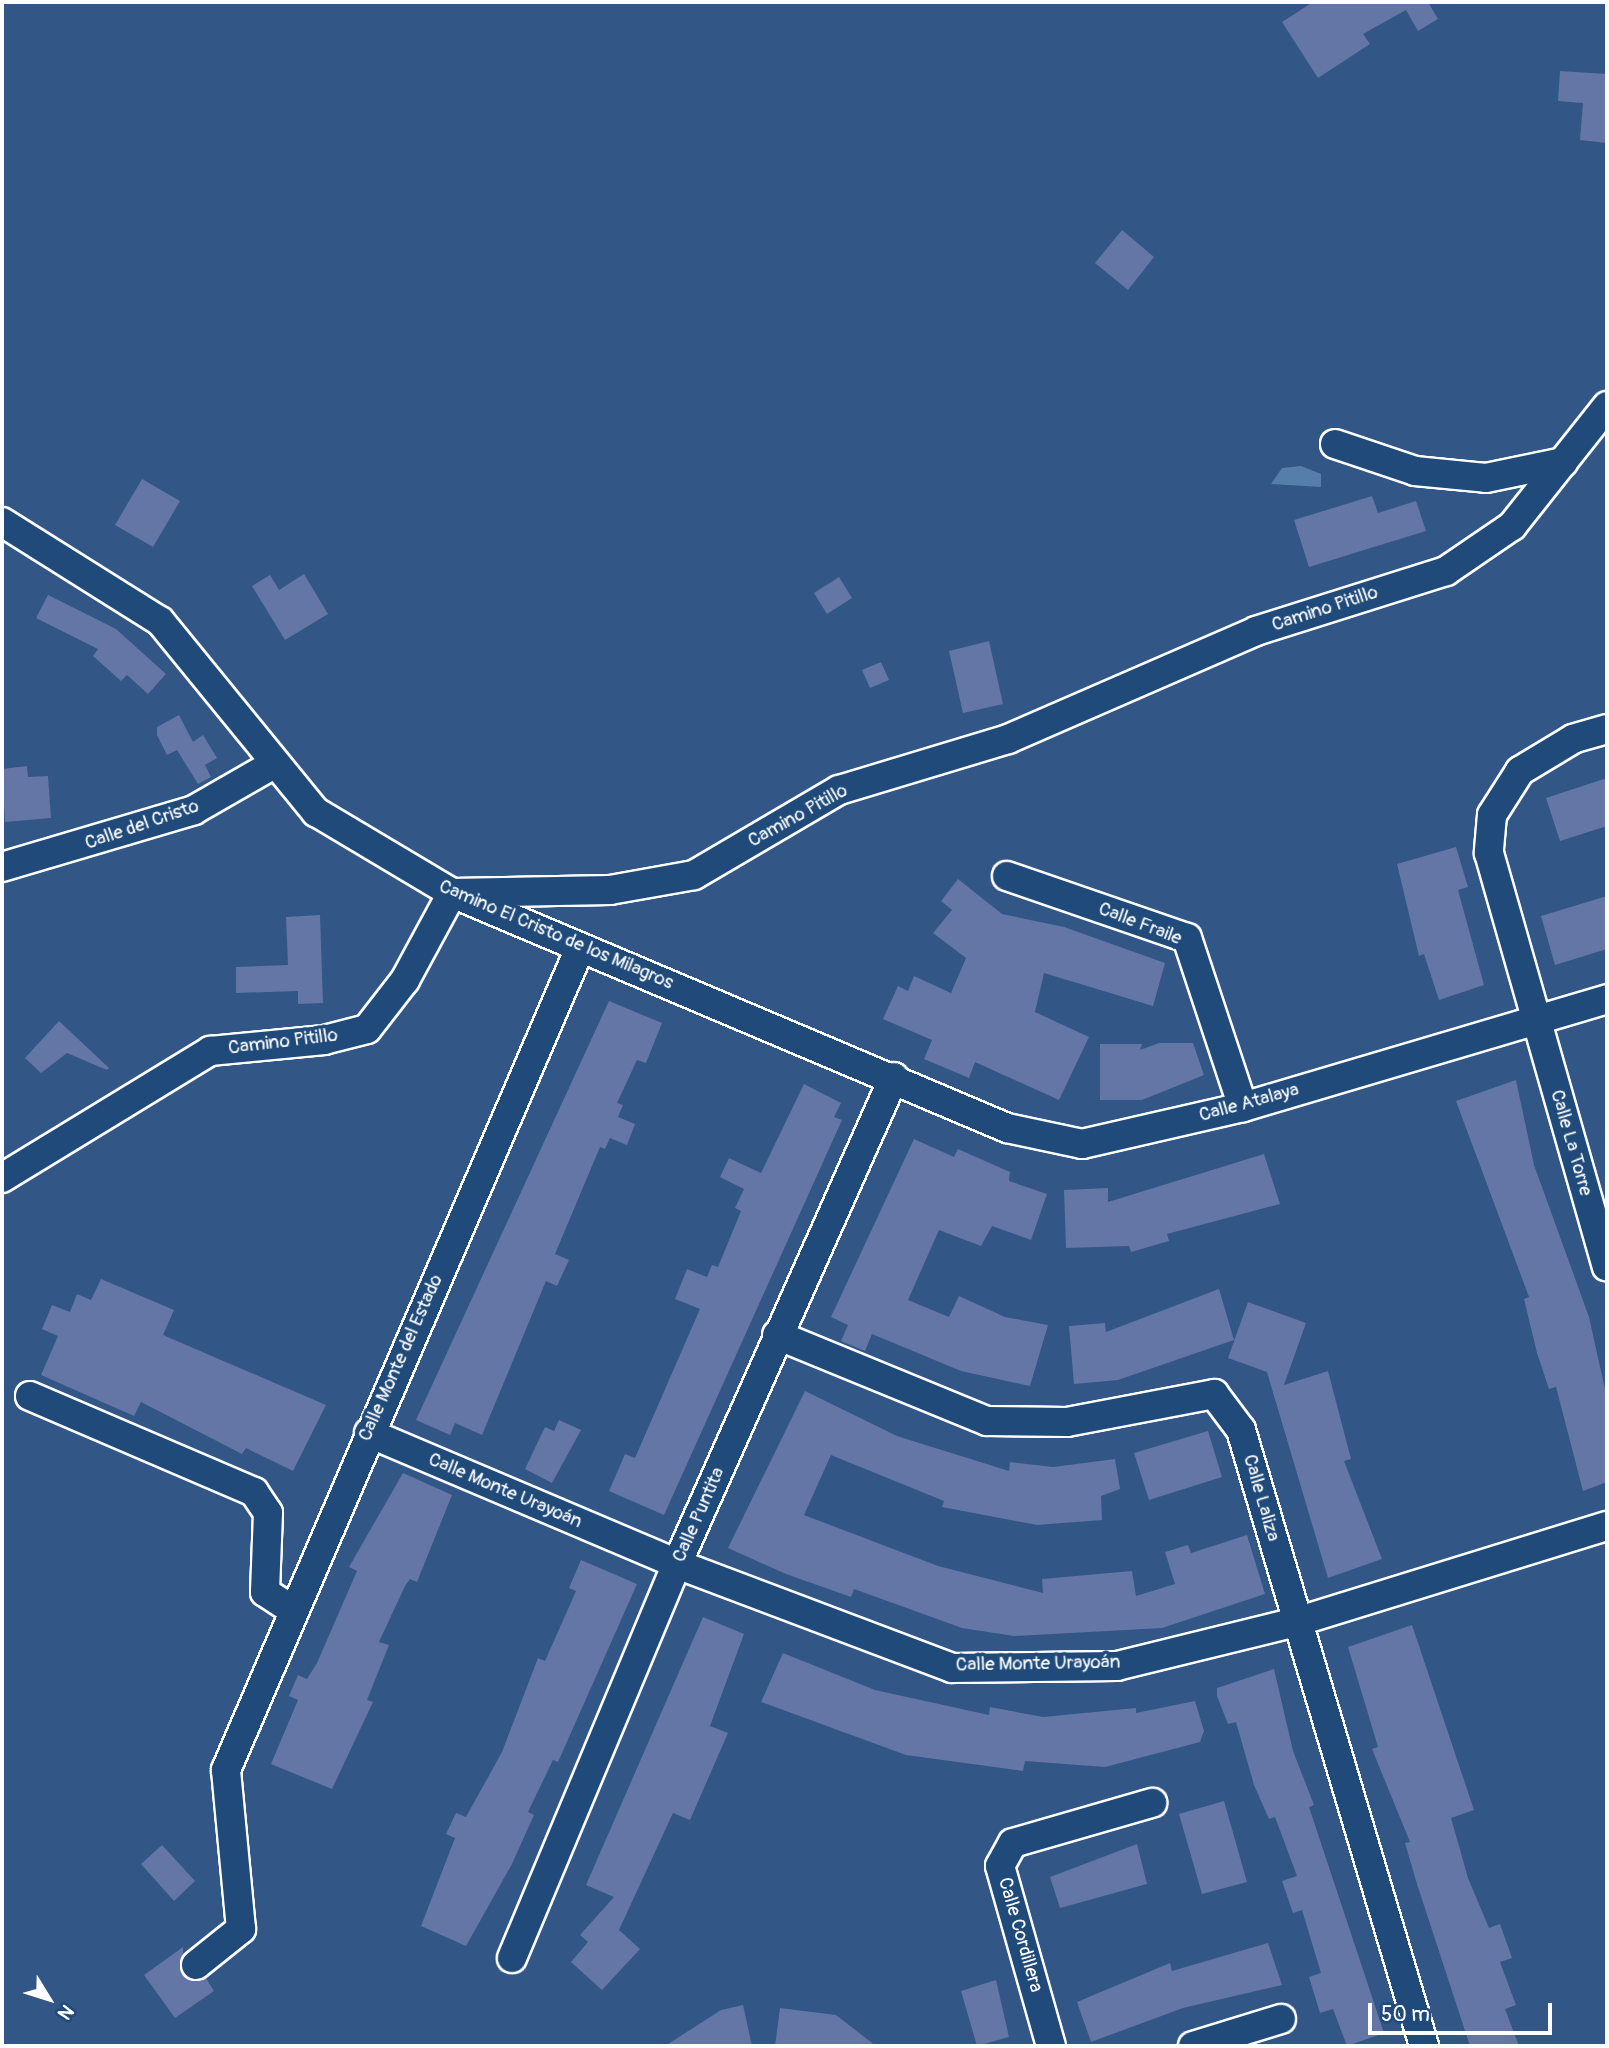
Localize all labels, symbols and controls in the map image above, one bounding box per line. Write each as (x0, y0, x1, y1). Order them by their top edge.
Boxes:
street label: Camino Pitillo (1269, 581, 1381, 637)
street label: Camino Pitillo (744, 779, 852, 853)
street label: Calle del Cristo (82, 795, 202, 855)
street label: Camino El Cristo de los Milagros (435, 875, 677, 995)
street label: Calle Fraile (1095, 898, 1185, 950)
street label: Camino Pitillo (227, 1024, 339, 1060)
street label: Calle Atalaya (1197, 1079, 1301, 1127)
street label: Calle La Torre (1545, 1087, 1597, 1199)
street label: Calle Monte del Estado (354, 1271, 448, 1445)
street label: Calle Monte Urayoán (425, 1448, 585, 1534)
street label: Calle Laliza (1238, 1452, 1284, 1544)
street label: Calle Puntita (668, 1464, 730, 1566)
street label: Calle Monte Urayoán (955, 1651, 1121, 1677)
street label: Calle Cordillera (993, 1875, 1047, 1995)
north arrow (14, 1964, 84, 2034)
scale bar (1371, 1988, 1555, 2032)
text: N (52, 1999, 79, 2024)
text: 50 m (1381, 2001, 1430, 2028)

